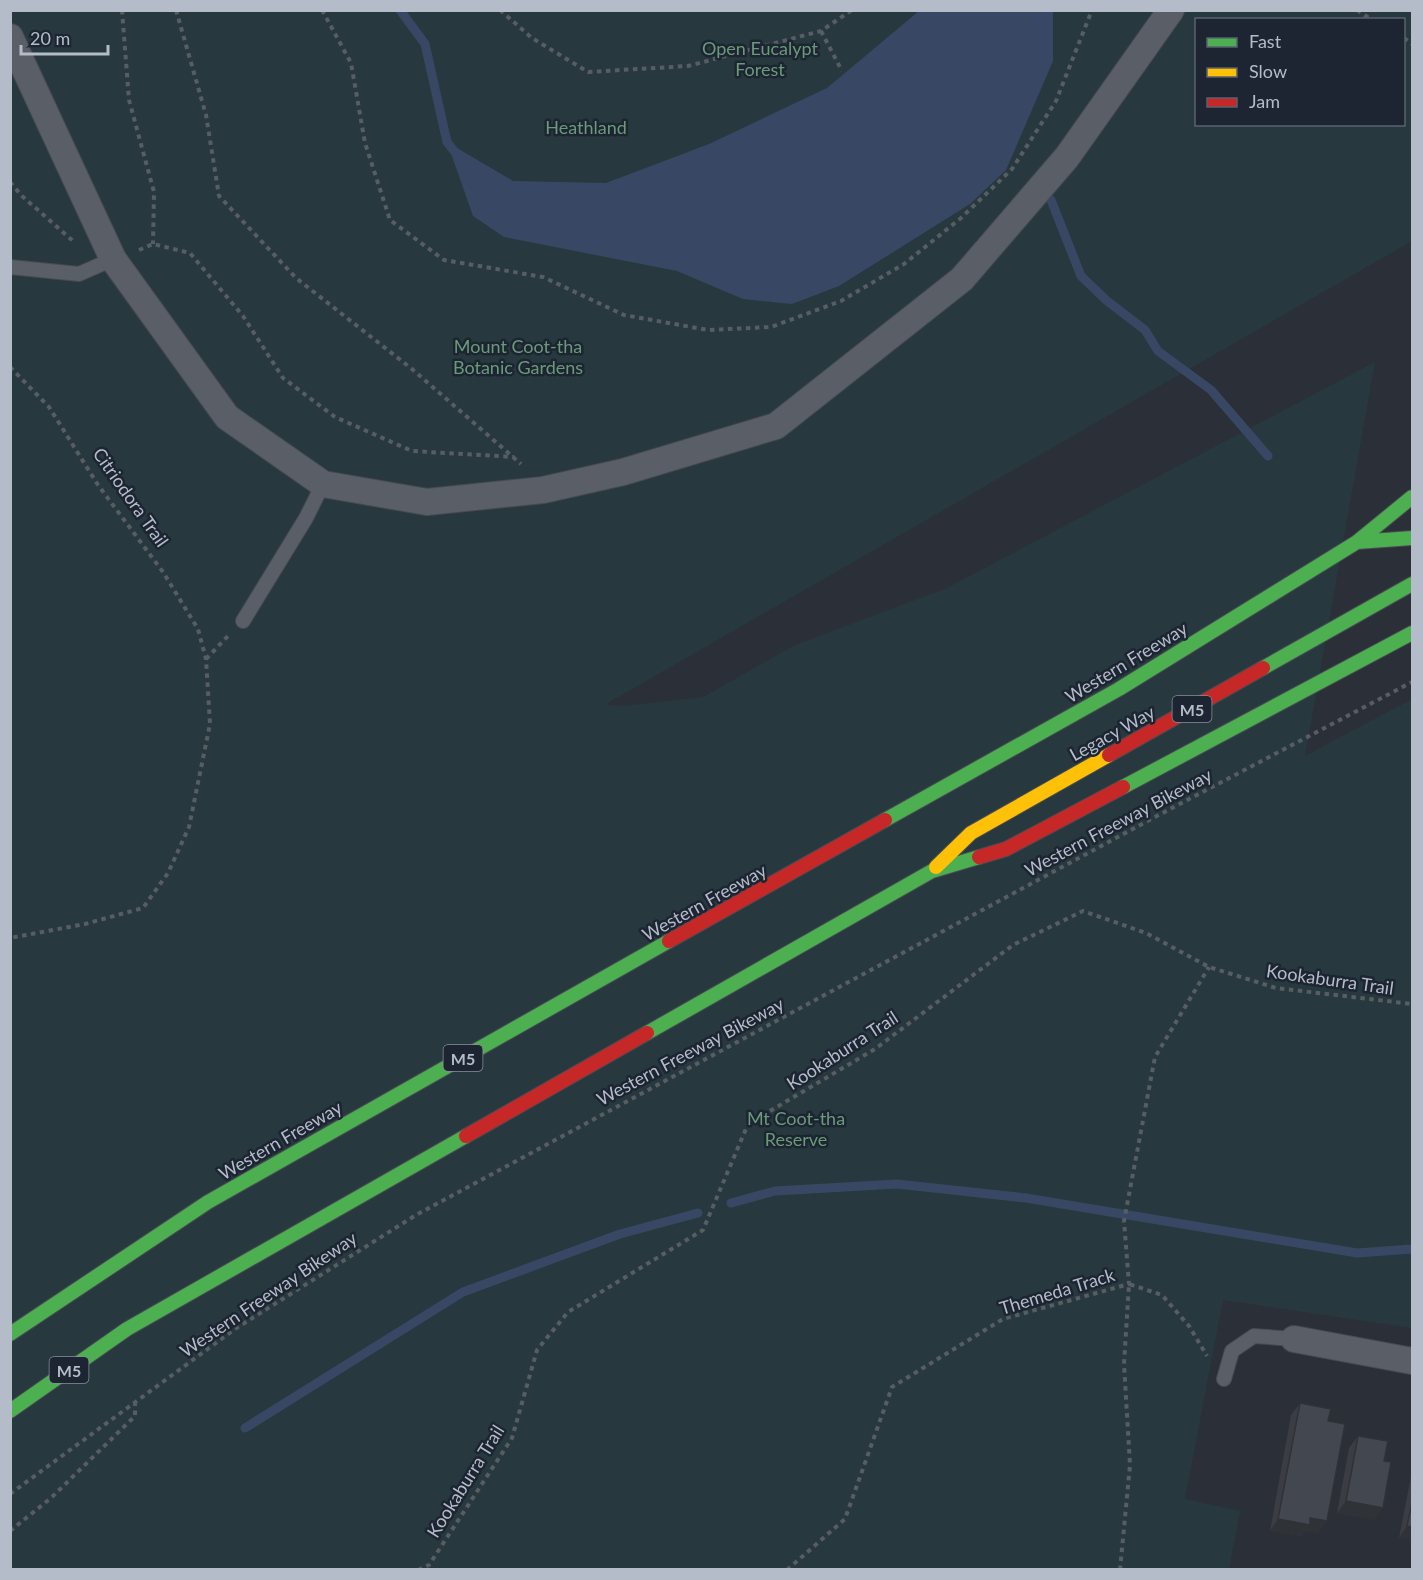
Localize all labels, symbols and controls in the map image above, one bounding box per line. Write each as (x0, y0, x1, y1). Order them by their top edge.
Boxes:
scale bar (21, 18, 108, 56)
legend (1195, 18, 1405, 126)
text: 20 m (30, 27, 70, 49)
text: Fast (1249, 30, 1282, 52)
park label: Open Eucalypt Forest (702, 37, 819, 80)
text: Slow (1249, 60, 1287, 82)
text: Jam (1249, 90, 1280, 112)
park label: Heathland (545, 116, 627, 138)
park label: Mount Coot-tha Botanic Gardens (453, 335, 583, 378)
street label: Citriodora Trail (89, 443, 173, 551)
street label: Western Freeway (1061, 617, 1192, 707)
road number: M5 (1172, 696, 1212, 722)
street label: Legacy Way (1066, 700, 1159, 765)
street label: Western Freeway Bikeway (1021, 763, 1216, 881)
street label: Western Freeway (638, 858, 771, 945)
street label: Kookaburra Trail (1265, 959, 1395, 999)
street label: Western Freeway Bikeway (593, 992, 788, 1110)
street label: Kookaburra Trail (782, 1006, 902, 1094)
road number: M5 (444, 1045, 482, 1071)
street label: Western Freeway (214, 1095, 346, 1184)
park label: Mt Coot-tha Reserve (747, 1107, 845, 1150)
street label: Western Freeway Bikeway (175, 1226, 361, 1361)
street label: Themeda Track (997, 1263, 1118, 1319)
road number: M5 (50, 1357, 88, 1383)
street label: Kookaburra Trail (422, 1421, 508, 1541)

